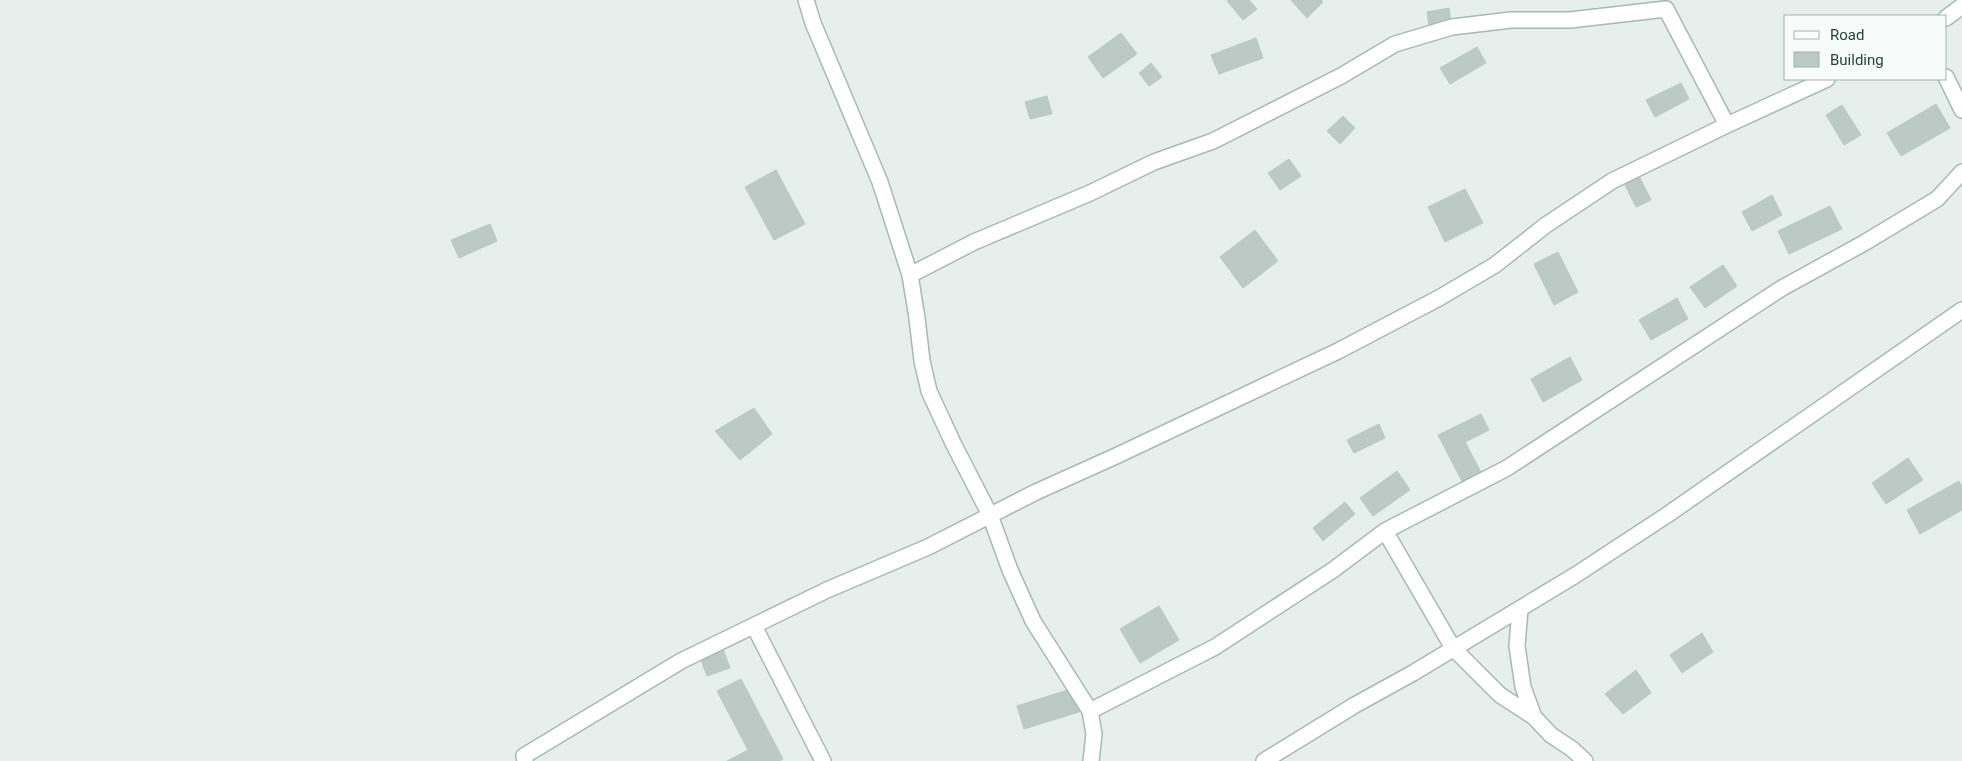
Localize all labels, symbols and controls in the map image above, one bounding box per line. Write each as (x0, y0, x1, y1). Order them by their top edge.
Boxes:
legend (1784, 15, 1947, 80)
text: Road (1830, 26, 1864, 44)
text: Building (1830, 51, 1884, 69)

